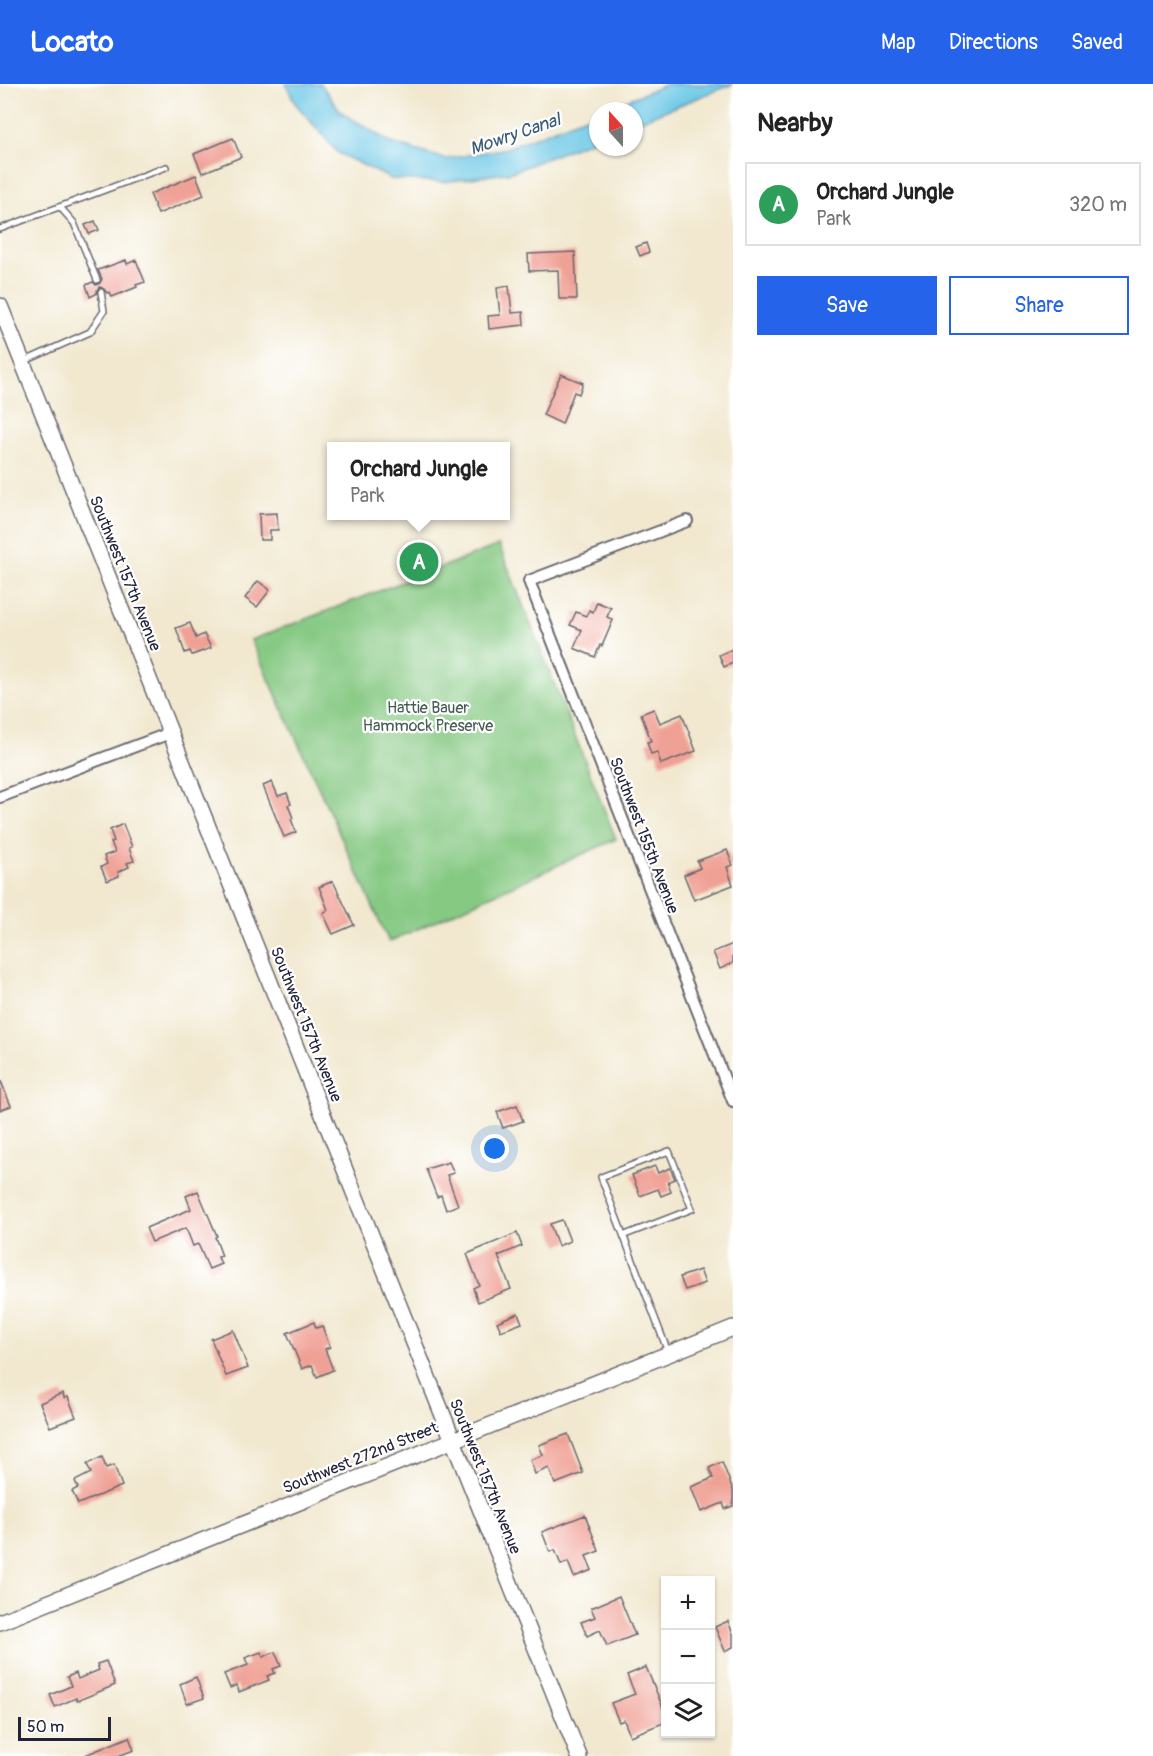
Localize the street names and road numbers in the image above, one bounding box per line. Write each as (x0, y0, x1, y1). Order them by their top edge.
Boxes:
street label: Southwest 157th Avenue (85, 493, 165, 654)
street label: Southwest 155th Avenue (605, 754, 683, 916)
street label: Southwest 157th Avenue (266, 944, 346, 1105)
street label: Southwest 157th Avenue (445, 1396, 525, 1557)
street label: Southwest 272nd Street (280, 1417, 441, 1498)

